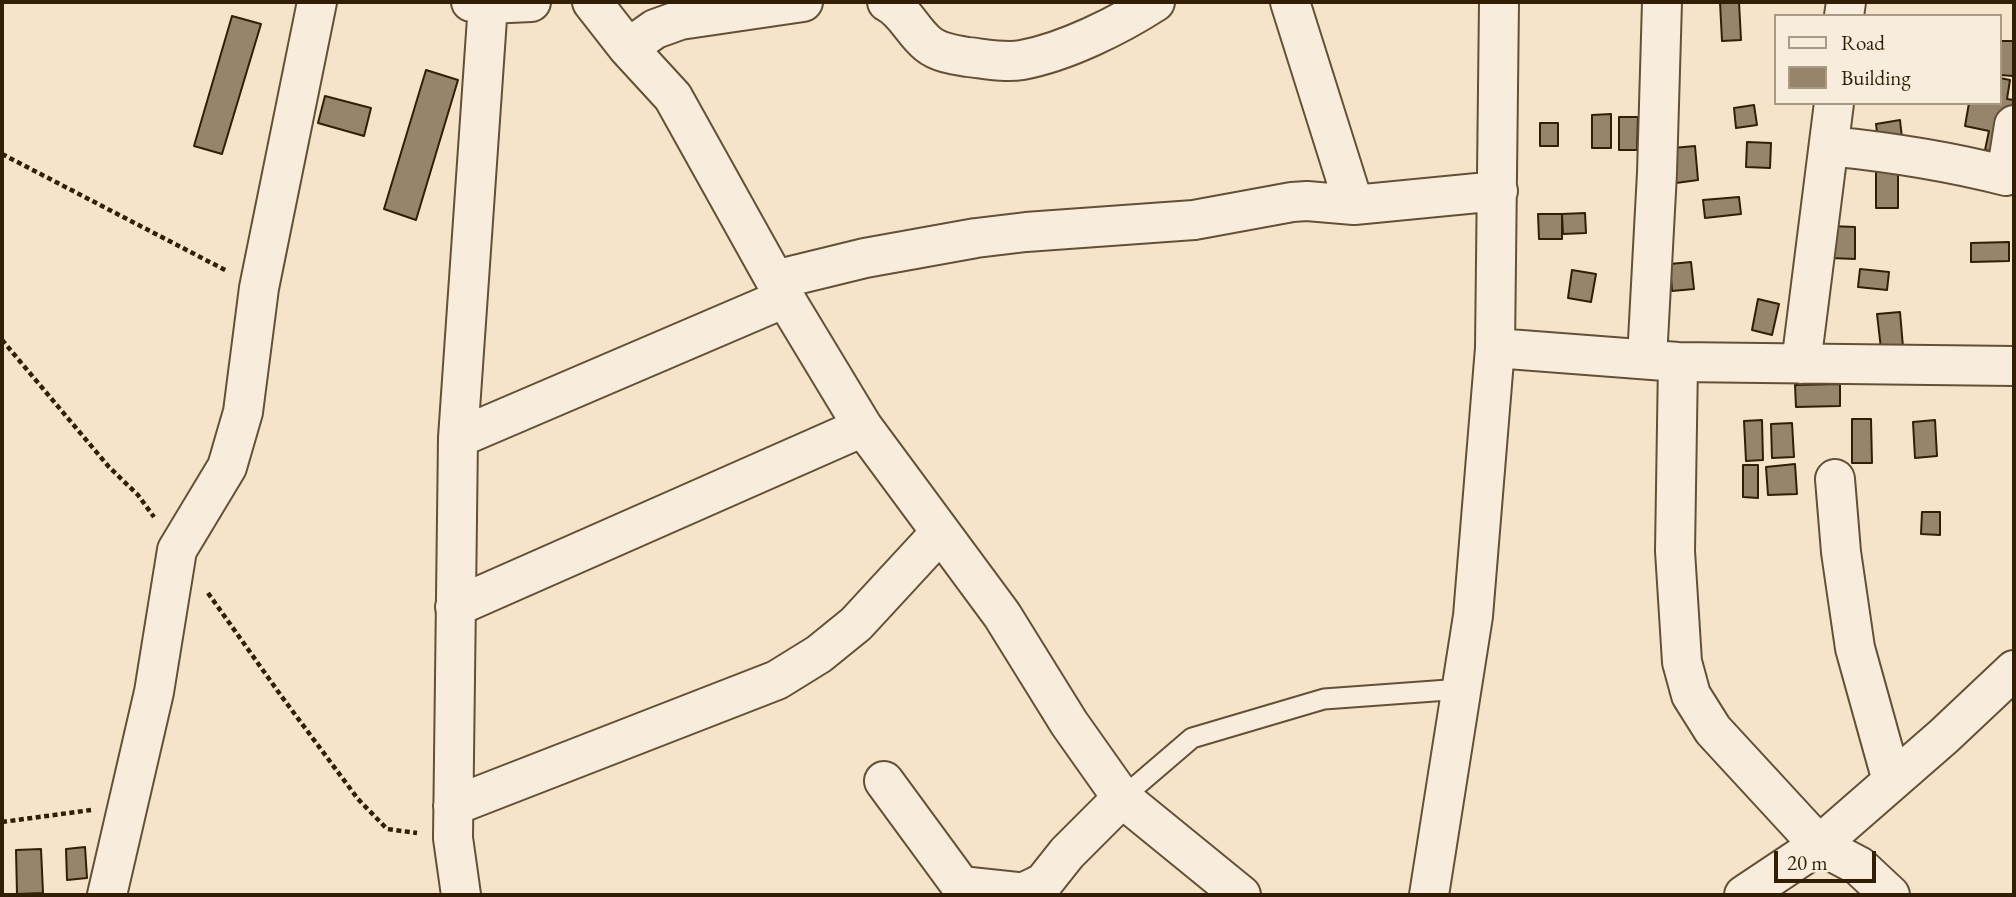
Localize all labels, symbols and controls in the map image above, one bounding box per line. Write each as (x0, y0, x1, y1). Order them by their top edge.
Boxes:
legend (1774, 14, 2002, 105)
text: Road (1841, 29, 1885, 56)
text: Building (1841, 64, 1911, 91)
scale bar (1778, 838, 1880, 882)
text: 20 m (1787, 849, 1828, 876)

